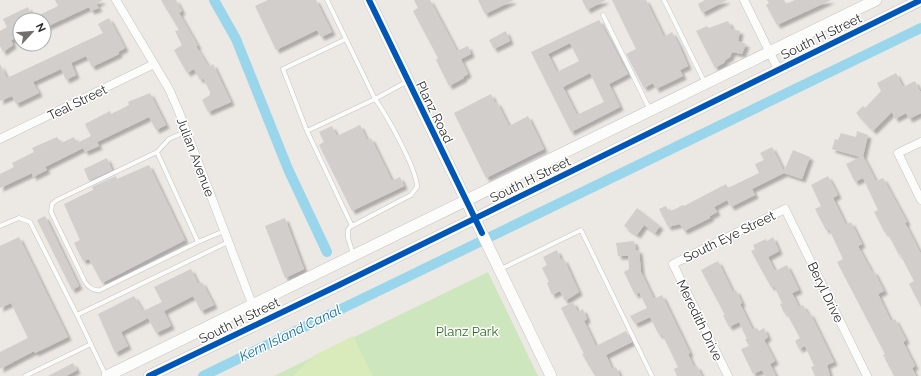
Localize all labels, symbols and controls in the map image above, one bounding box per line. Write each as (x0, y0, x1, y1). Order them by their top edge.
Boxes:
street label: South H Street (779, 10, 864, 62)
north arrow (12, 12, 52, 52)
text: N (33, 21, 48, 34)
street label: Planz Road (413, 79, 456, 146)
street label: Teal Street (45, 81, 110, 123)
street label: Julian Avenue (174, 116, 218, 199)
street label: South H Street (488, 153, 573, 205)
street label: South Eye Street (681, 208, 778, 265)
street label: Beryl Drive (804, 260, 847, 325)
street label: Meredith Drive (673, 277, 726, 363)
street label: South H Street (197, 294, 282, 346)
water label: Kern Island Canal (237, 301, 344, 364)
park label: Planz Park (436, 324, 498, 339)

